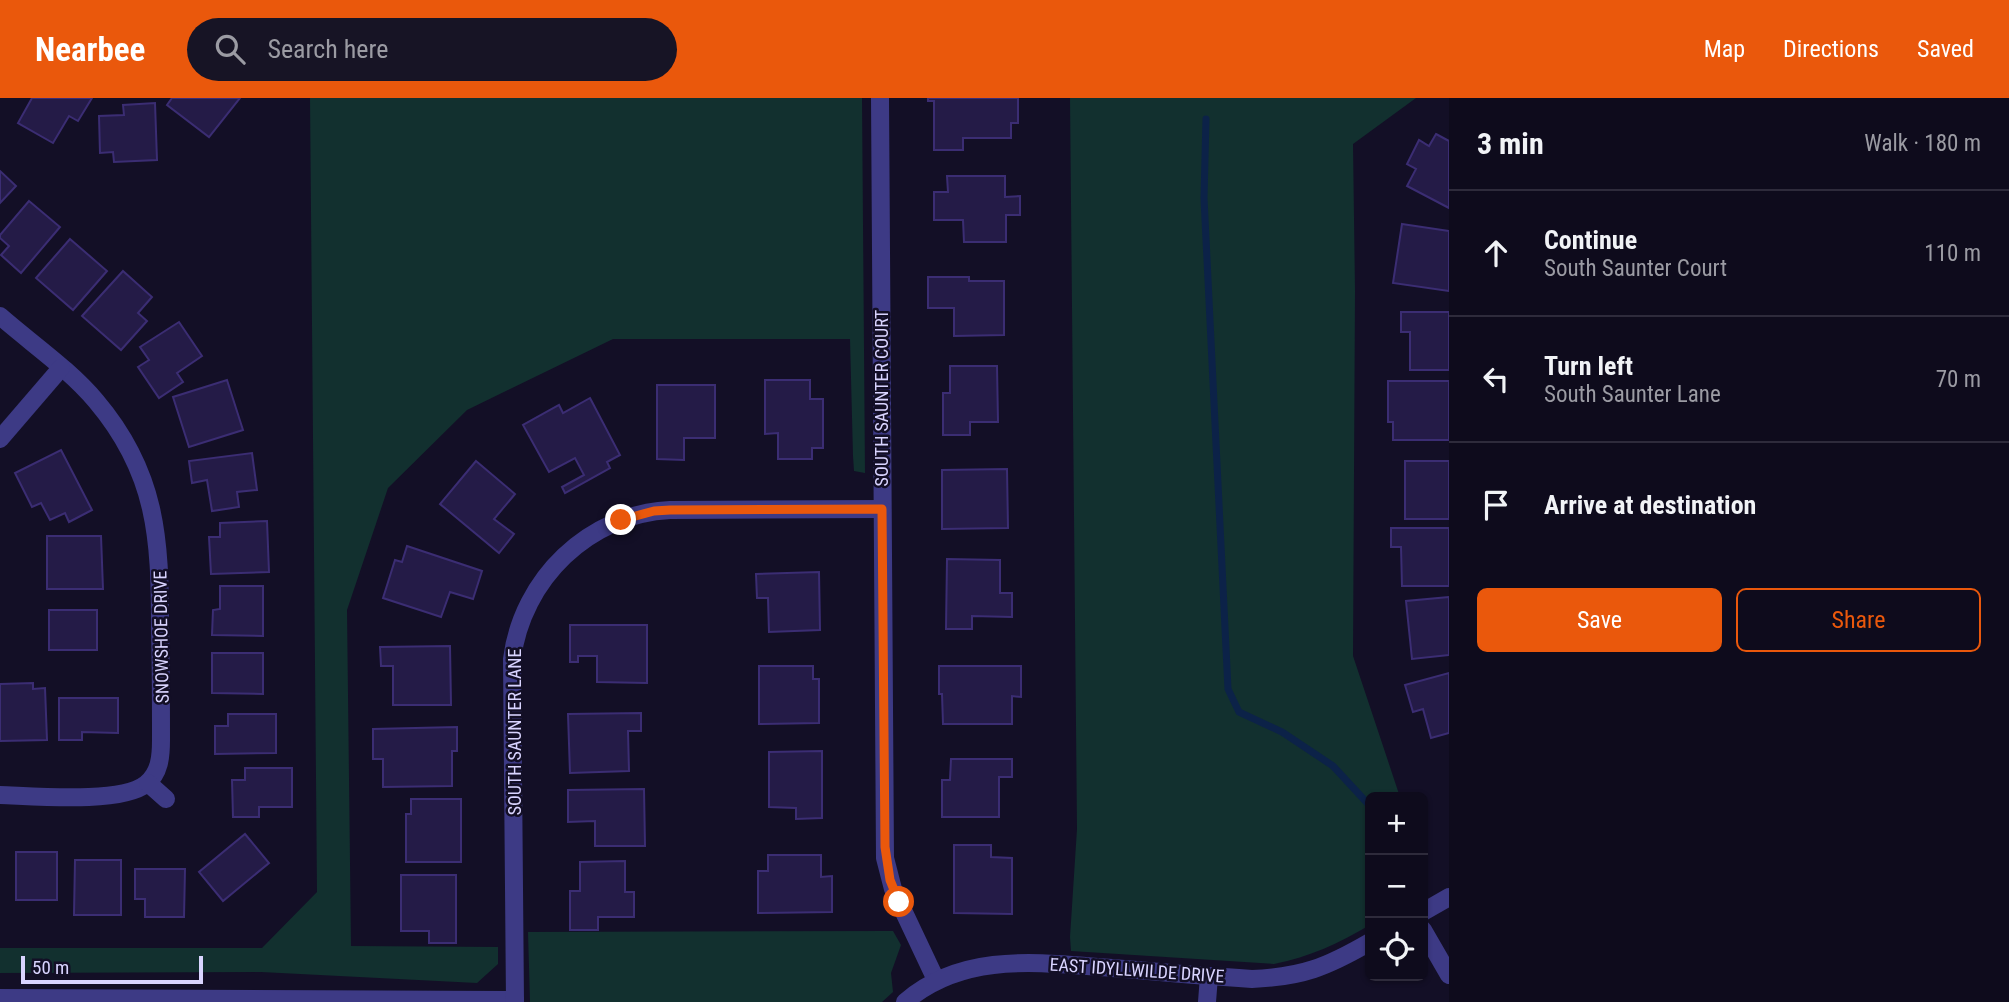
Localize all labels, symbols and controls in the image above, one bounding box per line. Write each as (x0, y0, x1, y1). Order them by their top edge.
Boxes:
search box (187, 18, 677, 81)
text: Nearbee (35, 30, 145, 69)
icon: search (211, 30, 249, 68)
text: Search here (267, 34, 388, 64)
text: Map (1704, 35, 1745, 63)
text: Directions (1783, 35, 1879, 63)
text: Saved (1917, 35, 1974, 63)
text: 3 min (1477, 126, 1544, 161)
text: Walk · 180 m (1864, 130, 1981, 157)
text: Continue (1544, 225, 1637, 255)
icon: ahead (1477, 234, 1515, 272)
text: 110 m (1924, 240, 1981, 267)
text: South Saunter Court (1544, 255, 1727, 282)
street label: SOUTH SAUNTER COURT (871, 310, 892, 486)
text: Turn left (1544, 351, 1633, 381)
icon: left (1477, 360, 1515, 398)
text: 70 m (1936, 366, 1981, 393)
text: South Saunter Lane (1544, 381, 1721, 408)
icon: arrive (1477, 486, 1515, 524)
text: Arrive at destination (1544, 490, 1756, 520)
route end (605, 504, 636, 535)
street label: SNOWSHOE DRIVE (149, 570, 173, 704)
button: Save (1477, 588, 1722, 652)
button: Share (1736, 588, 1981, 652)
street label: SOUTH SAUNTER LANE (504, 649, 525, 815)
map controls (1365, 792, 1428, 981)
button: + (1365, 792, 1428, 855)
button: − (1365, 855, 1428, 918)
route start (883, 886, 914, 917)
button: locate (1365, 918, 1428, 981)
scale bar (21, 953, 203, 985)
street label: EAST IDYLLWILDE DRIVE (1049, 953, 1225, 987)
text: 50 m (32, 956, 69, 979)

